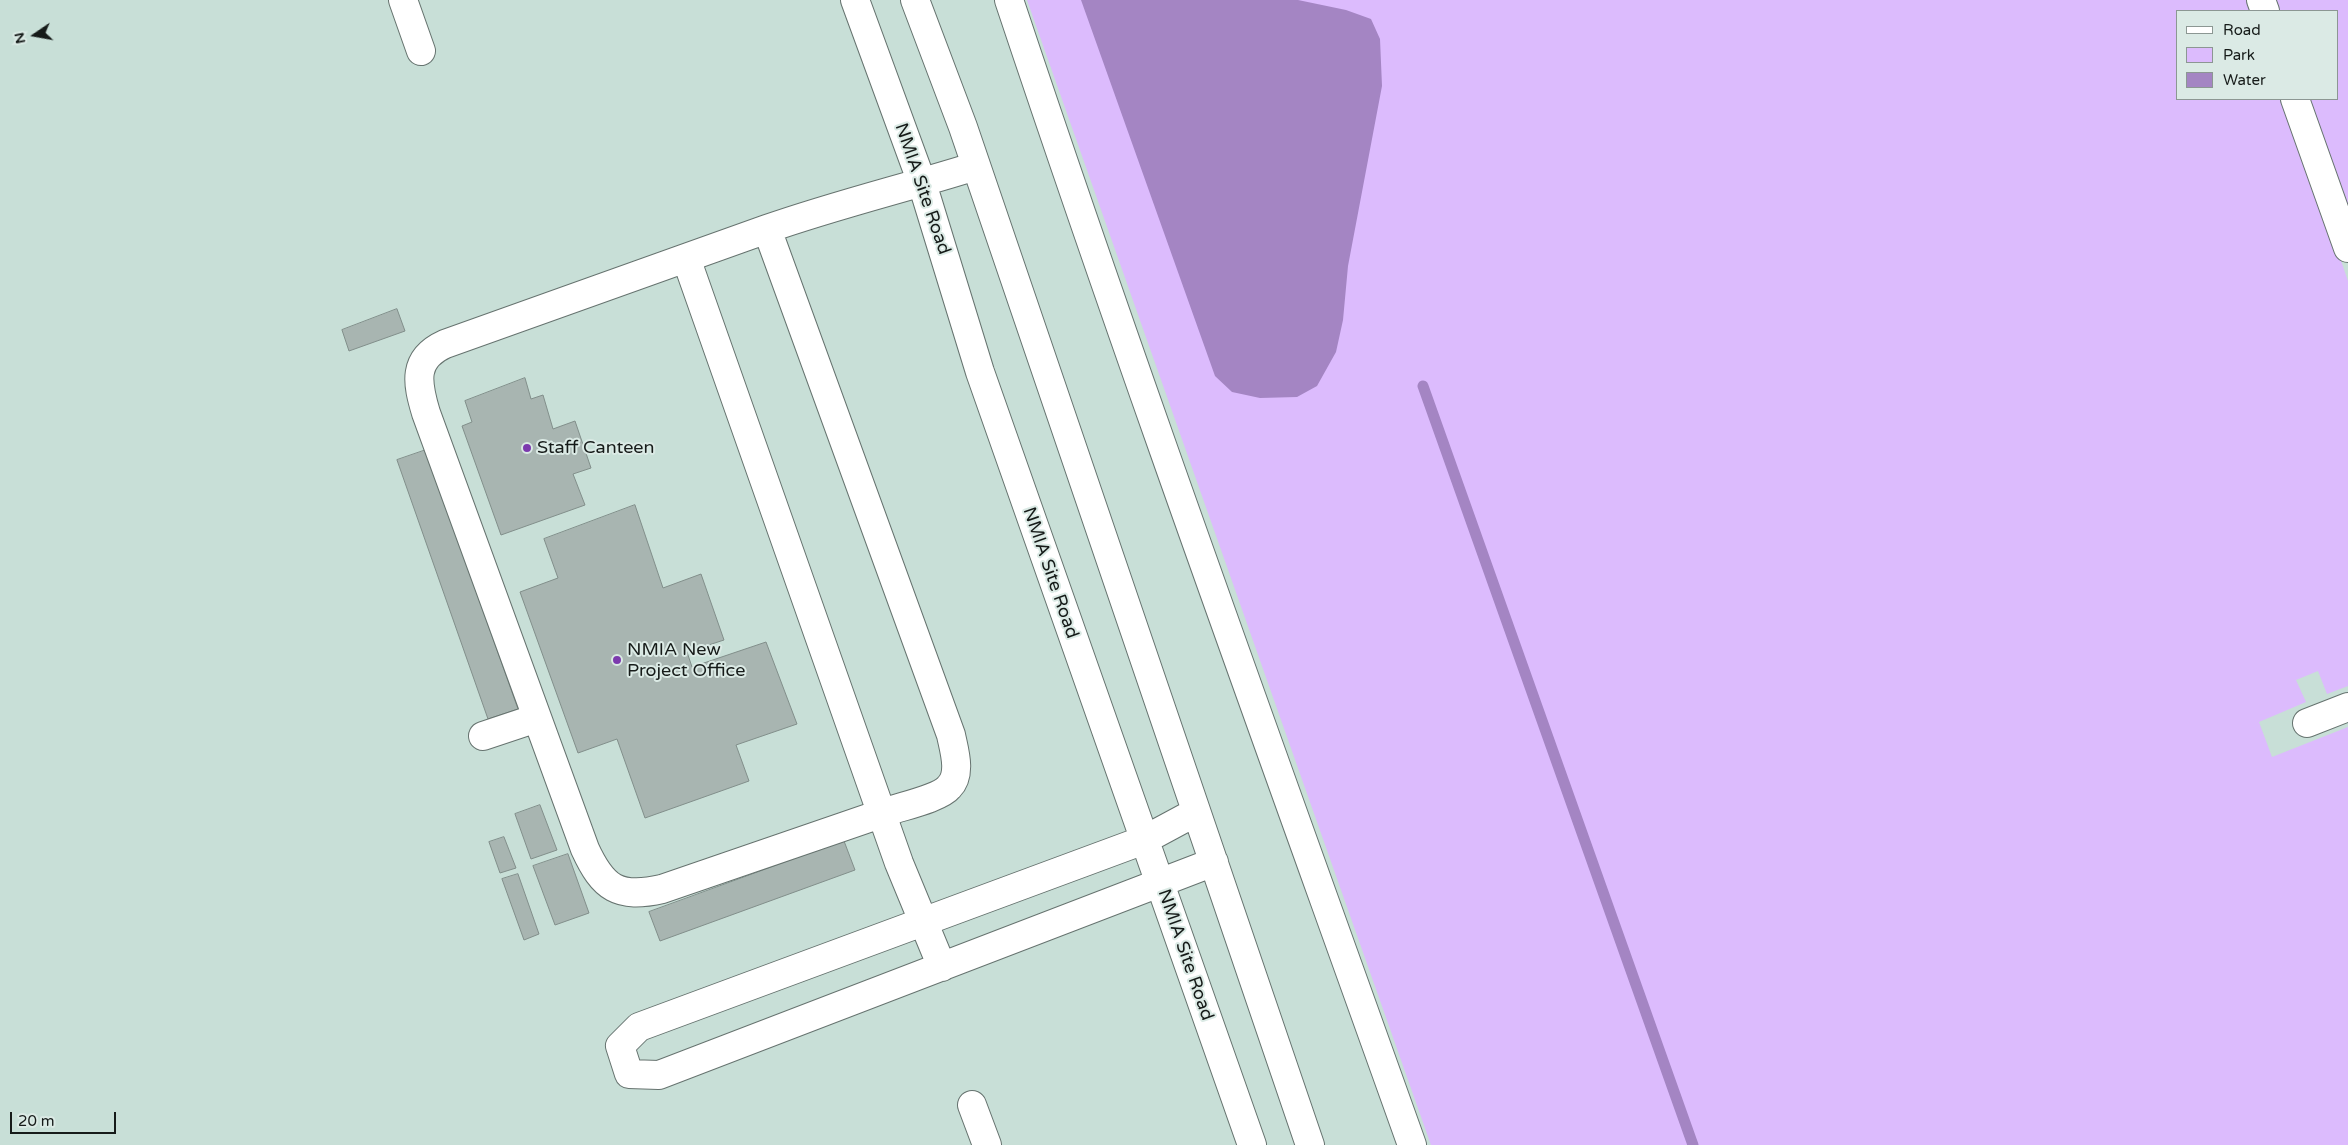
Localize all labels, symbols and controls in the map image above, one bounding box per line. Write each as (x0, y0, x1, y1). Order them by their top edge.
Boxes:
north arrow (10, 10, 60, 60)
legend (2176, 10, 2338, 100)
text: Road (2223, 21, 2261, 39)
text: N (10, 31, 29, 45)
text: Park (2223, 46, 2255, 64)
text: Water (2223, 71, 2266, 89)
street label: NMIA Site Road (889, 121, 955, 257)
place label: Staff Canteen (537, 437, 655, 459)
marker: Staff Canteen (521, 442, 533, 454)
street label: NMIA Site Road (1017, 505, 1083, 641)
place label: NMIA New Project Office (627, 639, 745, 682)
marker: NMIA New Project Office (611, 654, 623, 666)
street label: NMIA Site Road (1152, 887, 1218, 1023)
scale bar (12, 1102, 119, 1134)
text: 20 m (18, 1112, 55, 1130)

